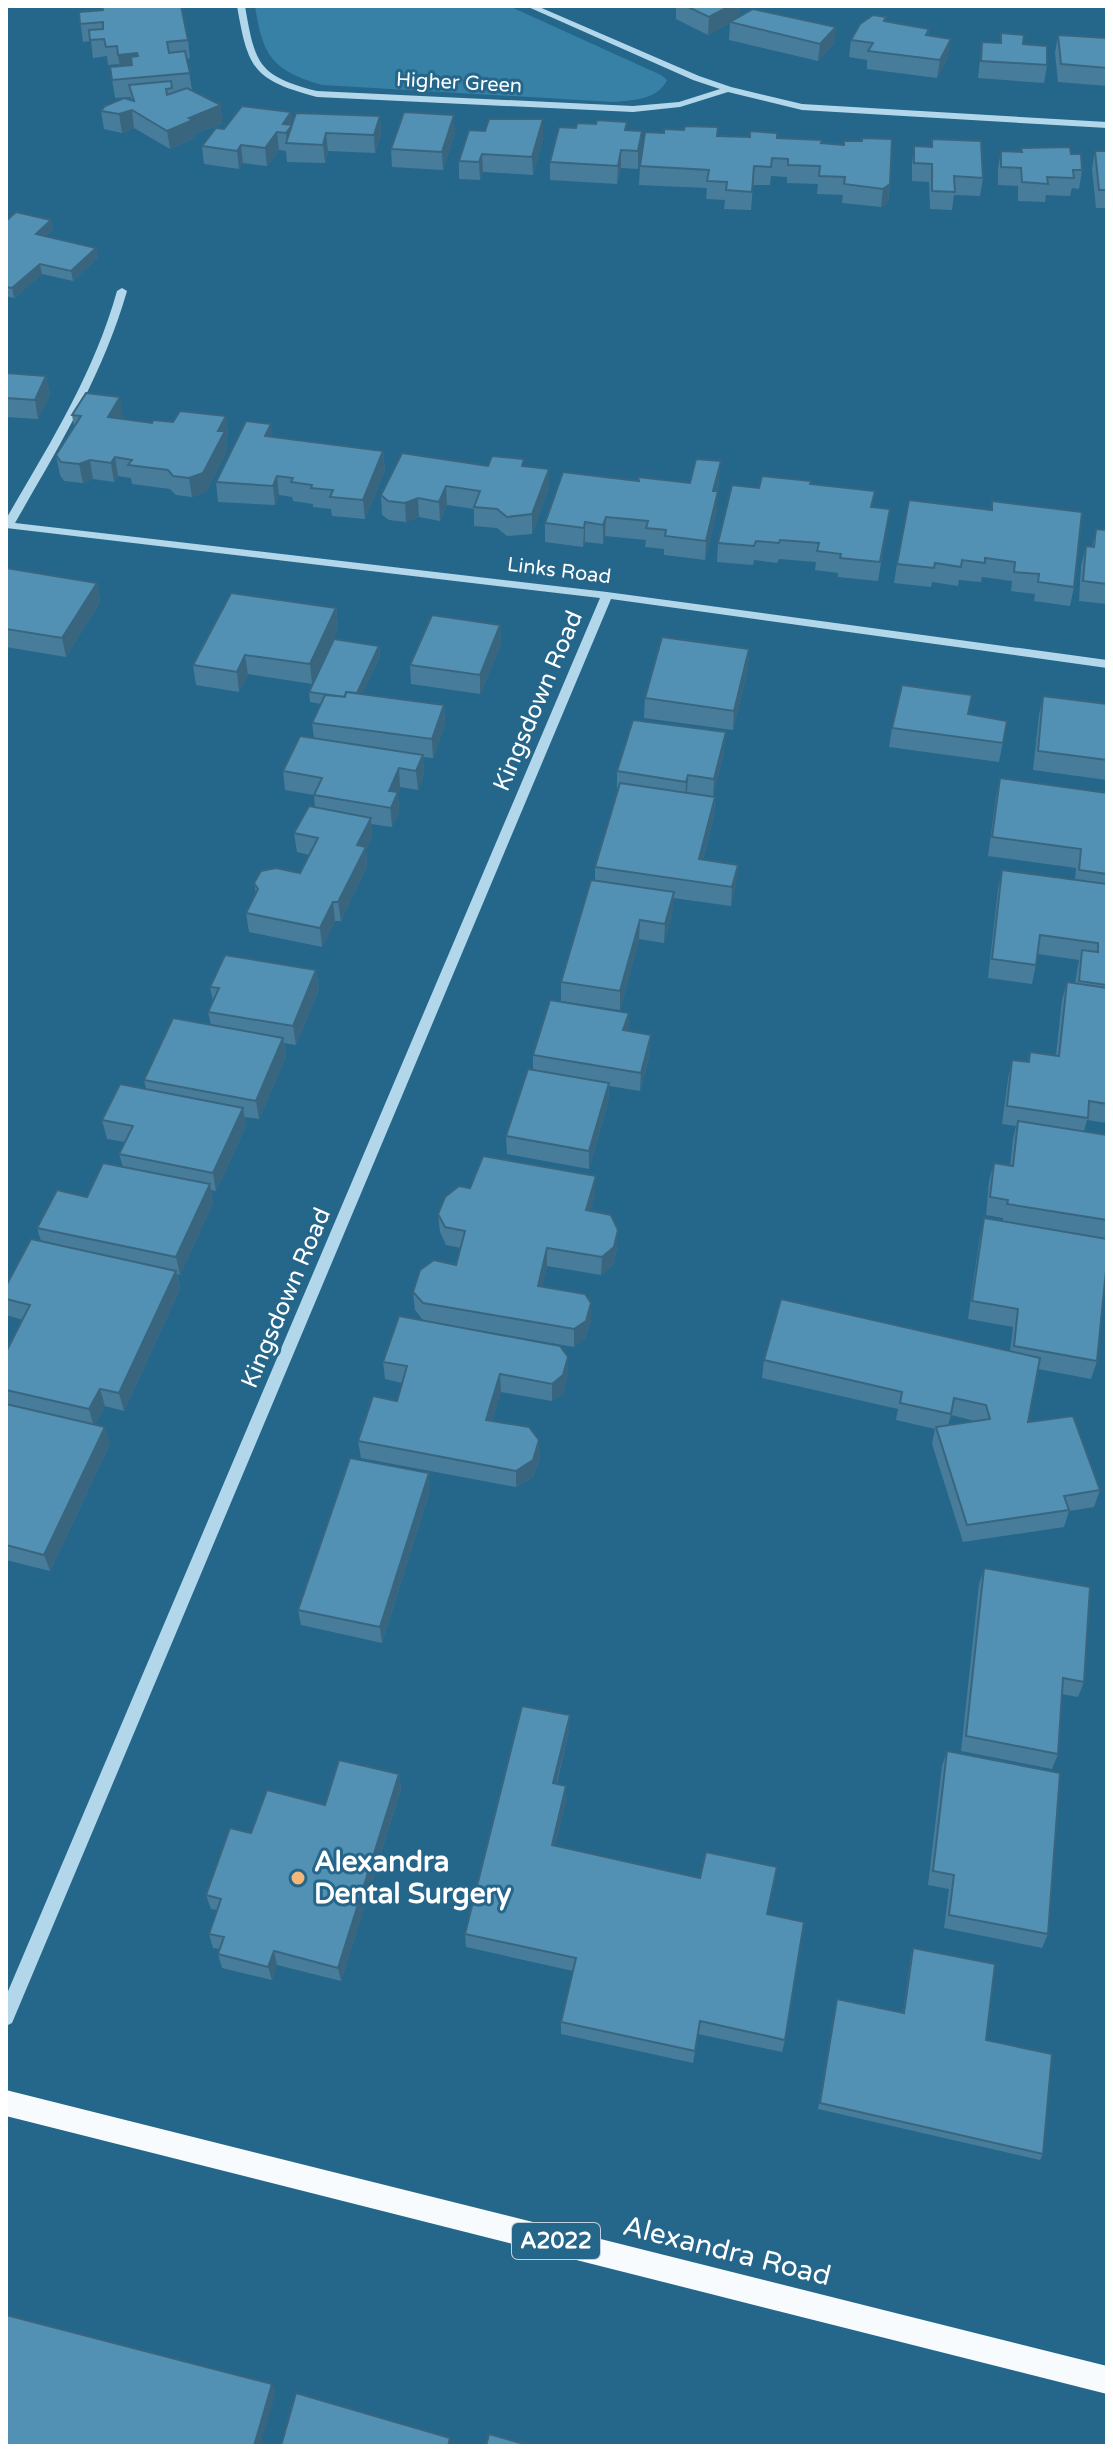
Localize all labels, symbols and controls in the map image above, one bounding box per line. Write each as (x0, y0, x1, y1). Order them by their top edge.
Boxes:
street label: Higher Green (395, 68, 523, 98)
street label: Links Road (506, 553, 612, 589)
street label: Kingsdown Road (487, 606, 589, 796)
street label: Kingsdown Road (235, 1203, 337, 1393)
place label: Alexandra Dental Surgery (314, 1845, 511, 1911)
marker: Alexandra Dental Surgery (289, 1869, 307, 1887)
street label: Alexandra Road (620, 2209, 834, 2293)
road number: A2022 (512, 2223, 600, 2259)

